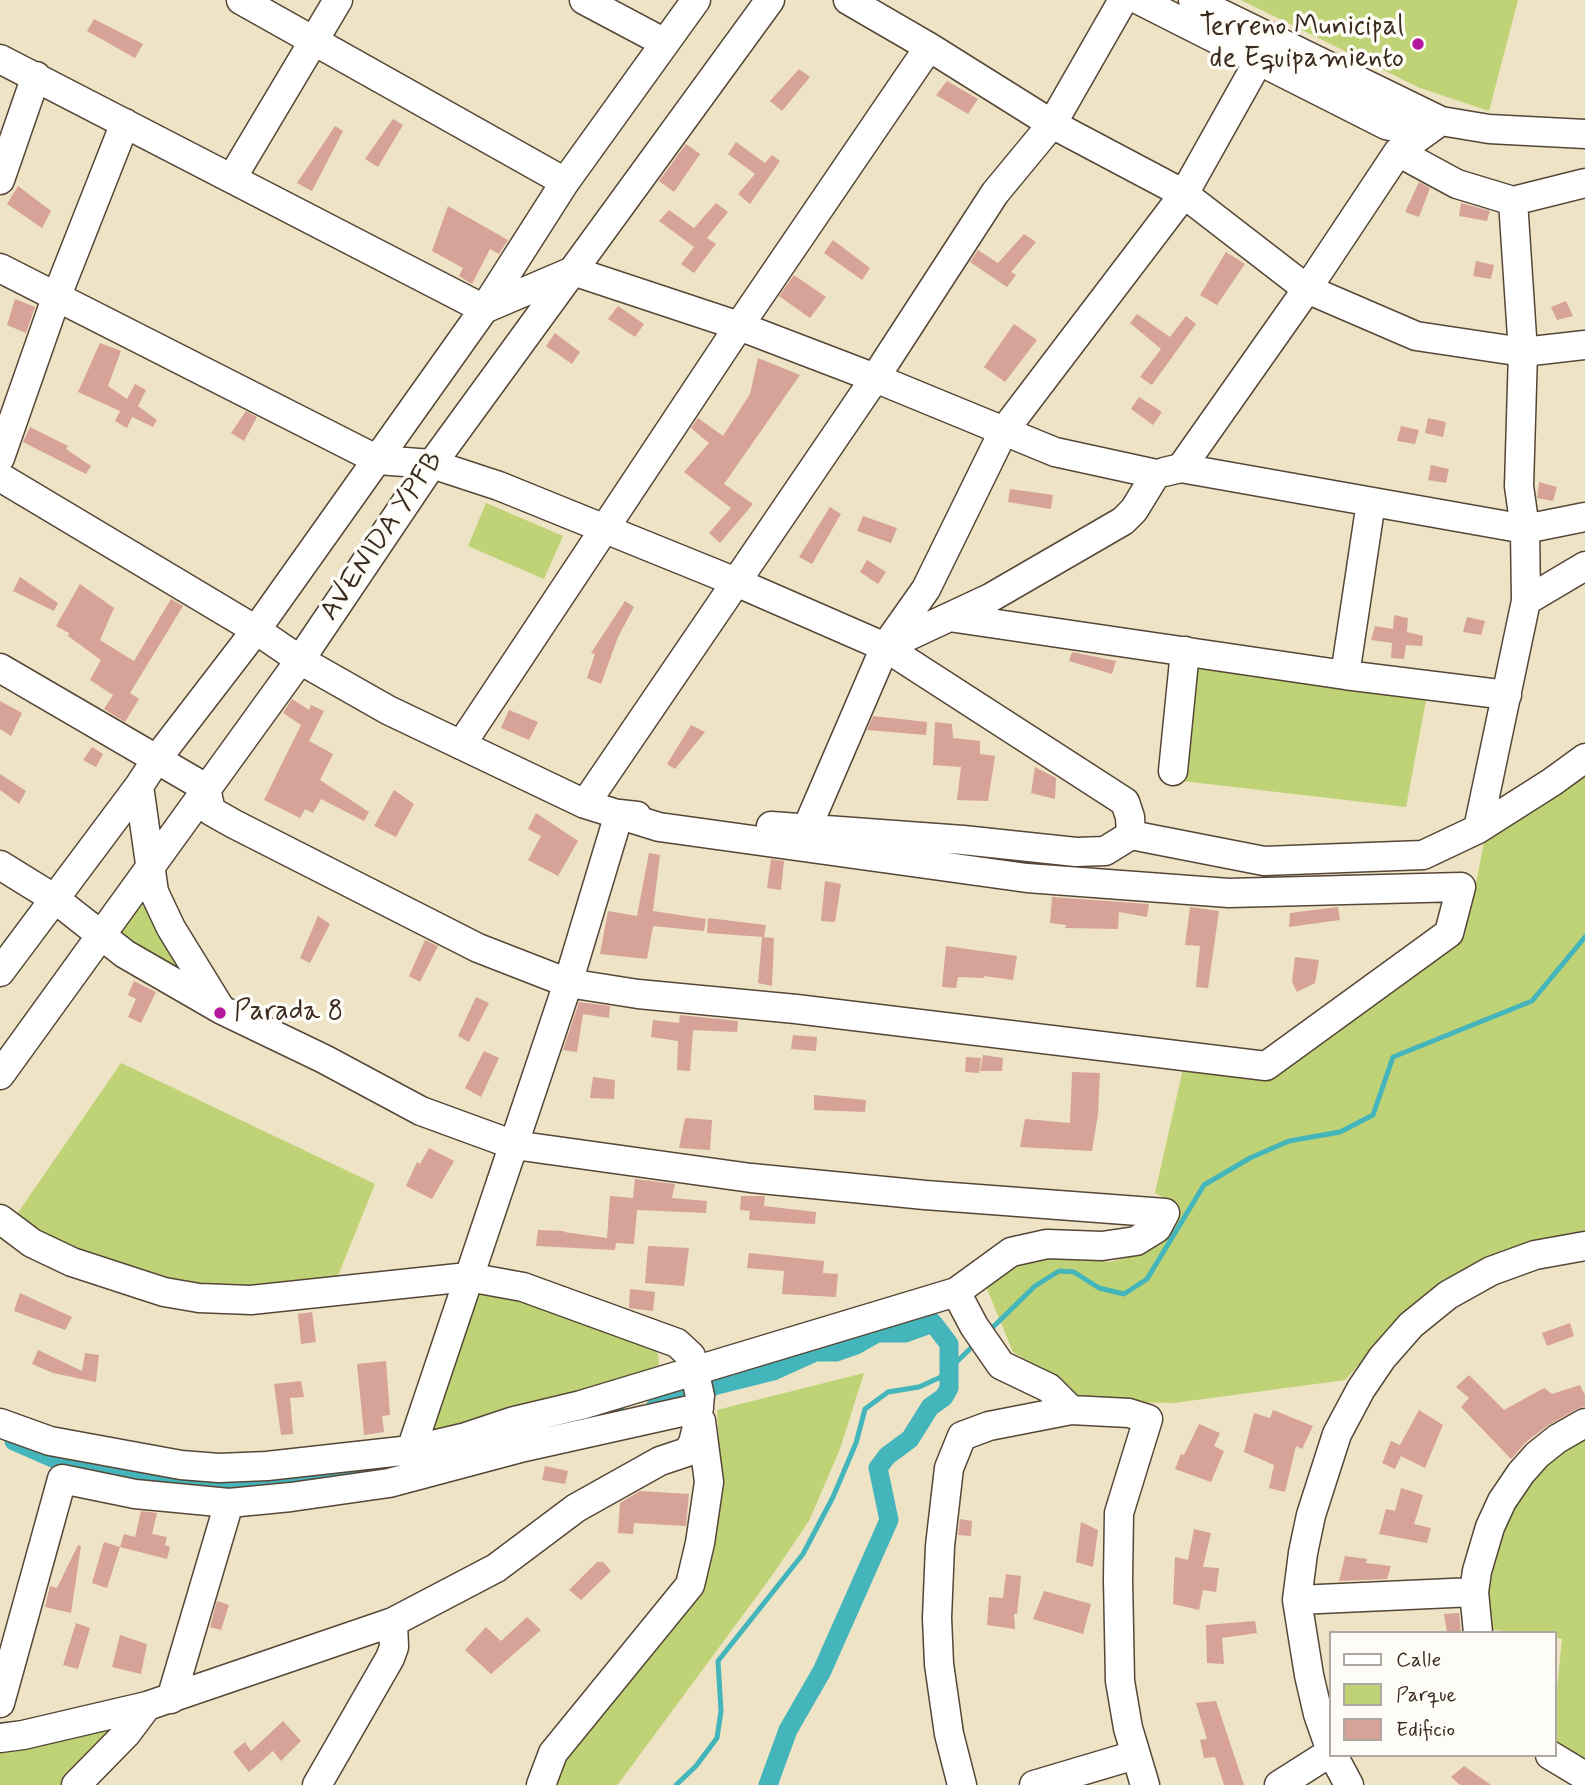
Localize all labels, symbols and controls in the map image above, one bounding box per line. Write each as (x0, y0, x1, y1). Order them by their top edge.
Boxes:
place label: Terreno Municipal de Equipamiento (1199, 11, 1404, 77)
marker: Terreno Municipal de Equipamiento (1410, 36, 1426, 52)
street label: AVENIDA YPFB (314, 446, 452, 628)
place label: Parada 8 (234, 996, 343, 1030)
marker: Parada 8 (212, 1005, 228, 1021)
legend (1330, 1631, 1557, 1757)
text: Calle (1396, 1646, 1441, 1674)
text: Parque (1396, 1681, 1456, 1709)
text: Edificio (1396, 1716, 1455, 1744)

